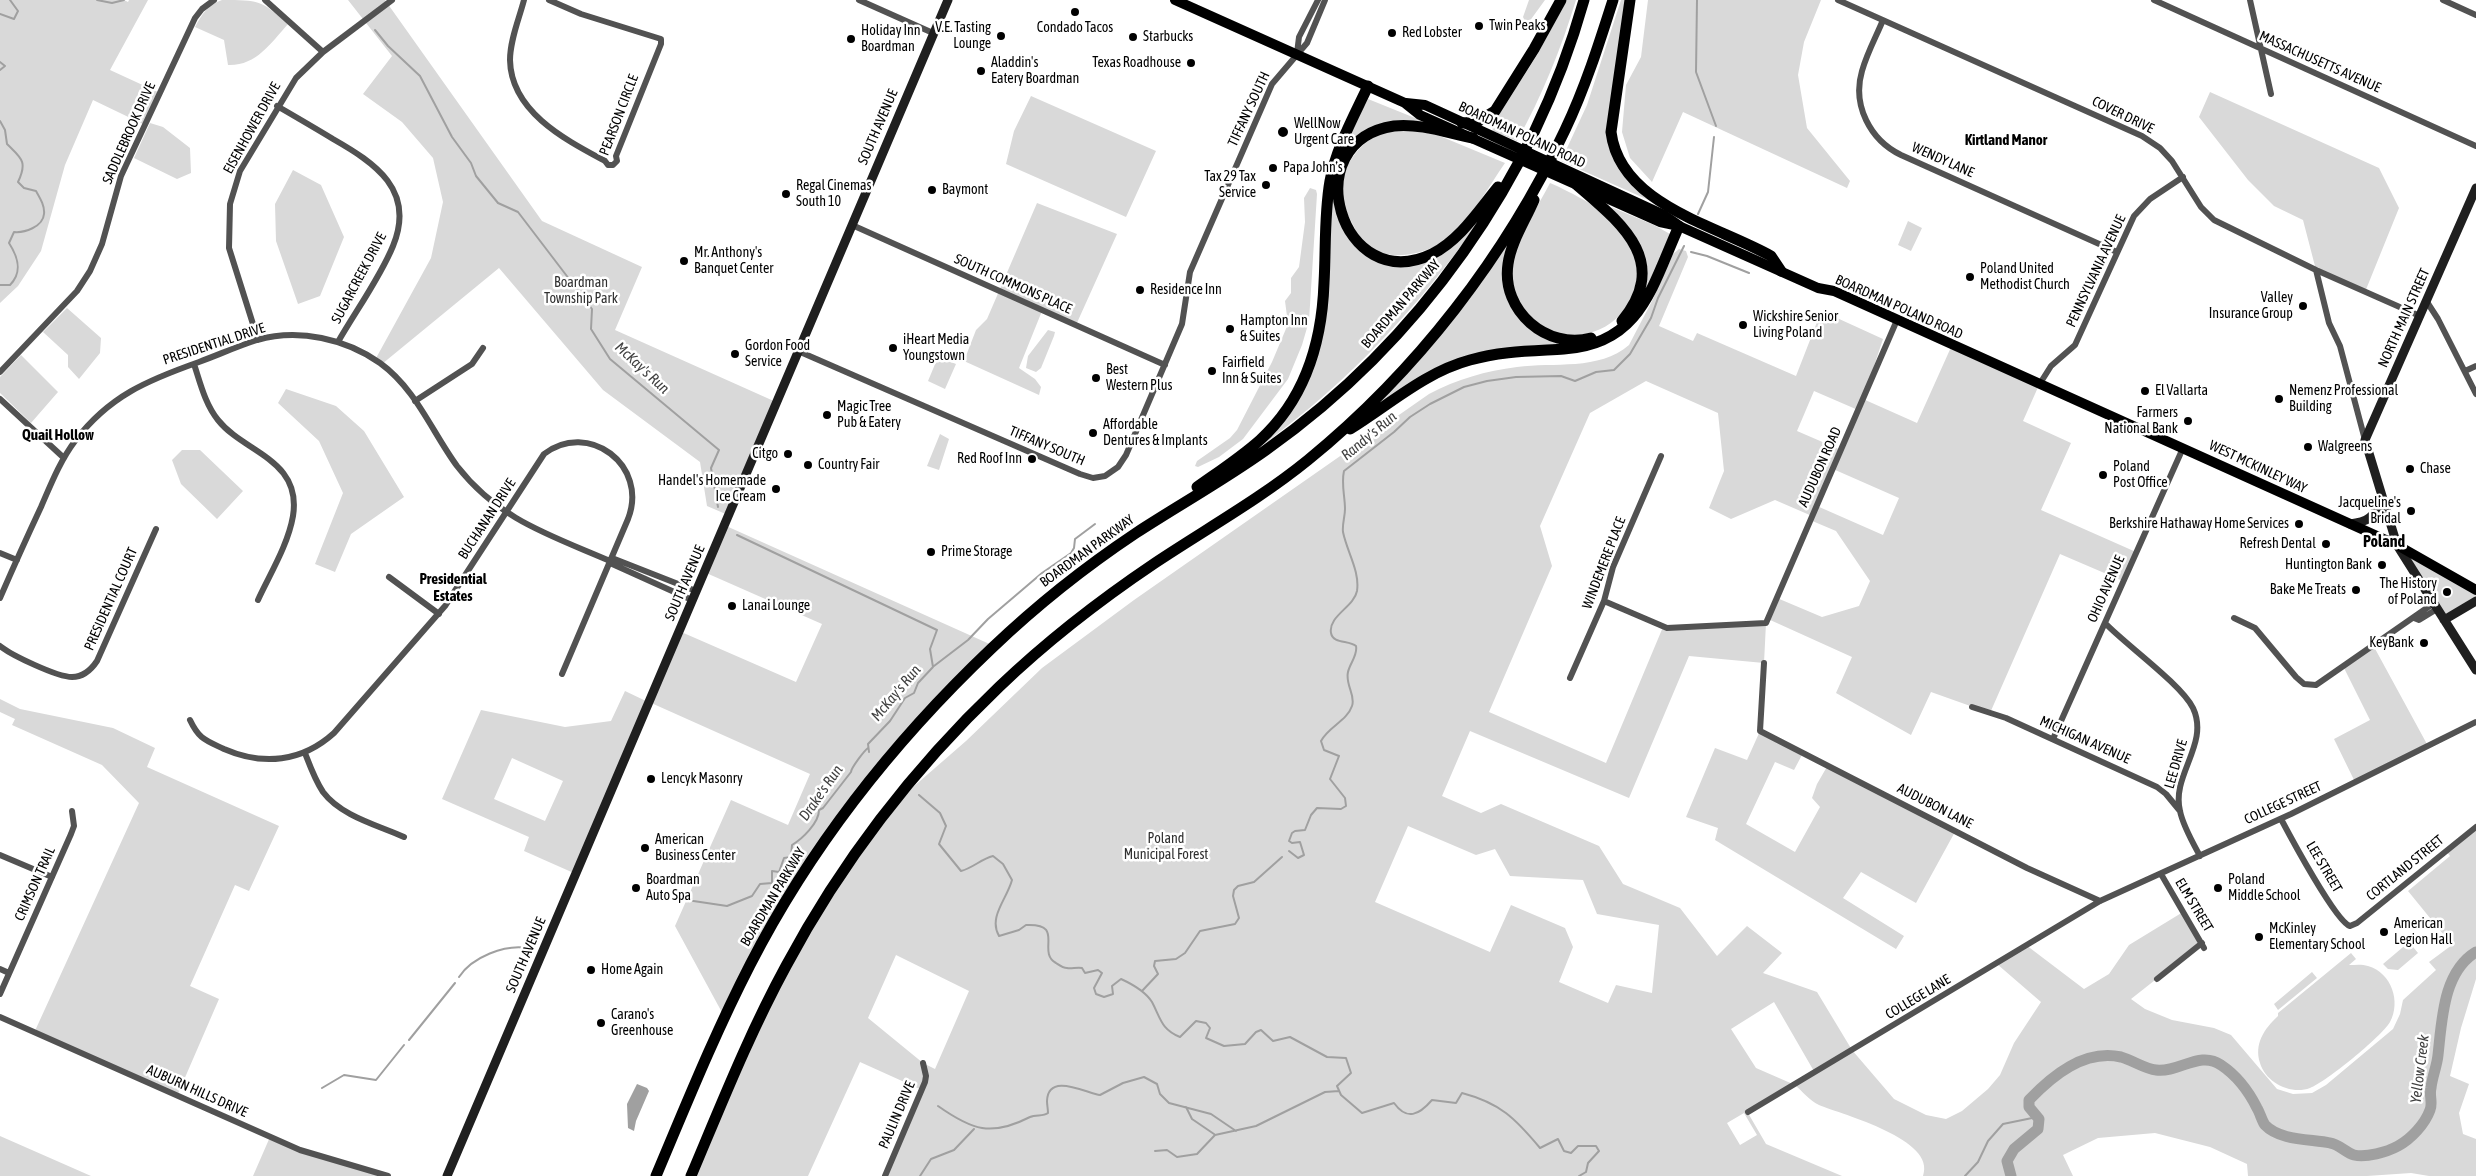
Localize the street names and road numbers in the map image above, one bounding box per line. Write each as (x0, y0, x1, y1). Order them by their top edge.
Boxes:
street label: MASSACHUSETTS AVENUE (2257, 28, 2383, 96)
street label: TIFFANY SOUTH (1224, 69, 1274, 149)
street label: PEARSON CIRCLE (596, 72, 642, 158)
street label: SADDLEBROOK DRIVE (99, 79, 159, 187)
street label: EISENHOWER DRIVE (220, 79, 284, 177)
street label: SOUTH AVENUE (855, 87, 901, 167)
street label: COVER DRIVE (2089, 93, 2157, 137)
street label: BOARDMAN POLAND ROAD (1456, 98, 1588, 172)
street label: WENDY LANE (1909, 139, 1977, 181)
street label: PENNSYLVANIA AVENUE (2063, 212, 2129, 330)
street label: SUGARCREEK DRIVE (328, 230, 390, 326)
street label: SOUTH COMMONS PLACE (952, 250, 1074, 318)
street label: BOARDMAN PARKWAY (1358, 256, 1444, 352)
street label: NORTH MAIN STREET (2375, 266, 2433, 370)
street label: BOARDMAN POLAND ROAD (1833, 271, 1965, 343)
street label: PRESIDENTIAL DRIVE (161, 320, 267, 368)
street label: TIFFANY SOUTH (1007, 423, 1087, 469)
street label: AUDUBON ROAD (1795, 424, 1845, 510)
street label: WEST MCKINLEY WAY (2206, 437, 2310, 497)
street label: BUCHANAN DRIVE (455, 476, 519, 562)
street label: BOARDMAN PARKWAY (1037, 511, 1137, 591)
street label: WINDEMERE PLACE (1579, 515, 1629, 611)
street label: SOUTH AVENUE (662, 543, 708, 623)
street label: PRESIDENTIAL COURT (81, 545, 141, 653)
street label: OHIO AVENUE (2084, 553, 2128, 625)
street label: MICHIGAN AVENUE (2037, 713, 2133, 767)
street label: LEE DRIVE (2161, 737, 2191, 791)
street label: COLLEGE STREET (2242, 778, 2324, 828)
street label: AUDUBON LANE (1894, 780, 1976, 832)
street label: CORTLAND STREET (2363, 832, 2447, 904)
street label: LEE STREET (2302, 839, 2346, 895)
street label: CRIMSON TRAIL (11, 844, 59, 924)
street label: BOARDMAN PARKWAY (737, 845, 809, 949)
street label: ELM STREET (2171, 875, 2217, 935)
street label: SOUTH AVENUE (503, 915, 549, 995)
street label: COLLEGE LANE (1882, 971, 1954, 1023)
street label: AUBURN HILLS DRIVE (144, 1061, 250, 1121)
street label: PAULIN DRIVE (875, 1079, 919, 1151)

